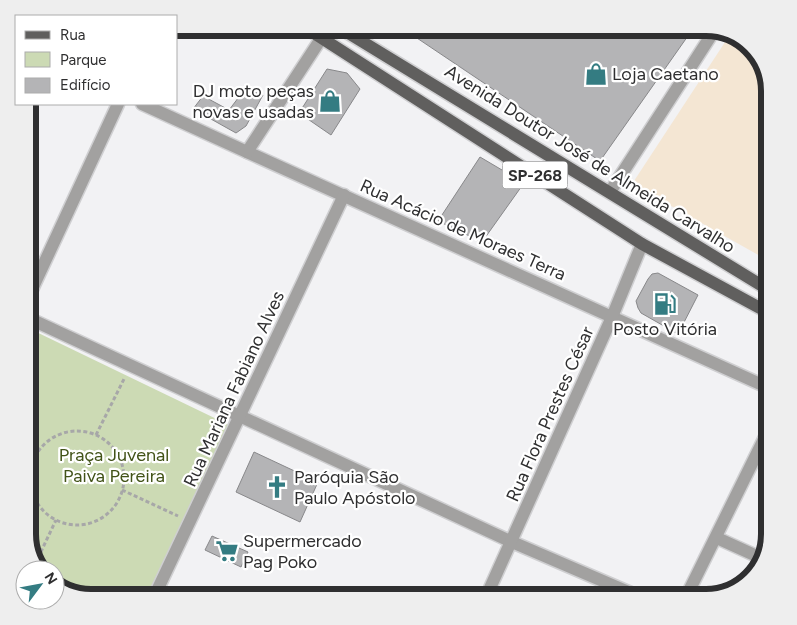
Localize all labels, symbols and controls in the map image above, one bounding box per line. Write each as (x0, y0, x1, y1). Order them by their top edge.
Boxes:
legend (15, 15, 178, 105)
text: Rua (60, 26, 85, 44)
text: Parque (60, 51, 107, 69)
street label: Avenida Doutor José de Almeida Carvalho (441, 60, 739, 258)
shop icon: Loja Caetano (583, 61, 609, 87)
place label: Loja Caetano (612, 63, 719, 85)
text: Edifício (60, 76, 111, 94)
place label: DJ moto peças novas e usadas (193, 80, 314, 123)
shop icon: DJ moto peças novas e usadas (317, 88, 343, 114)
road number: SP-268 (502, 162, 568, 188)
street label: Rua Acácio de Moraes Terra (357, 175, 569, 285)
street label: Rua Mariana Fabiano Alves (179, 288, 289, 490)
fuel station icon: Posto Vitória (652, 291, 678, 317)
place label: Posto Vitória (613, 318, 717, 340)
street label: Rua Flora Prestes César (501, 323, 599, 505)
park label: Praça Juvenal Paiva Pereira (59, 444, 169, 487)
place label: Paróquia São Paulo Apóstolo (294, 466, 416, 509)
church icon: Paróquia São Paulo Apóstolo (264, 474, 290, 500)
place label: Supermercado Pag Poko (243, 530, 362, 573)
supermarket icon: Supermercado Pag Poko (214, 538, 240, 564)
north arrow (15, 560, 65, 610)
text: N (41, 569, 61, 587)

